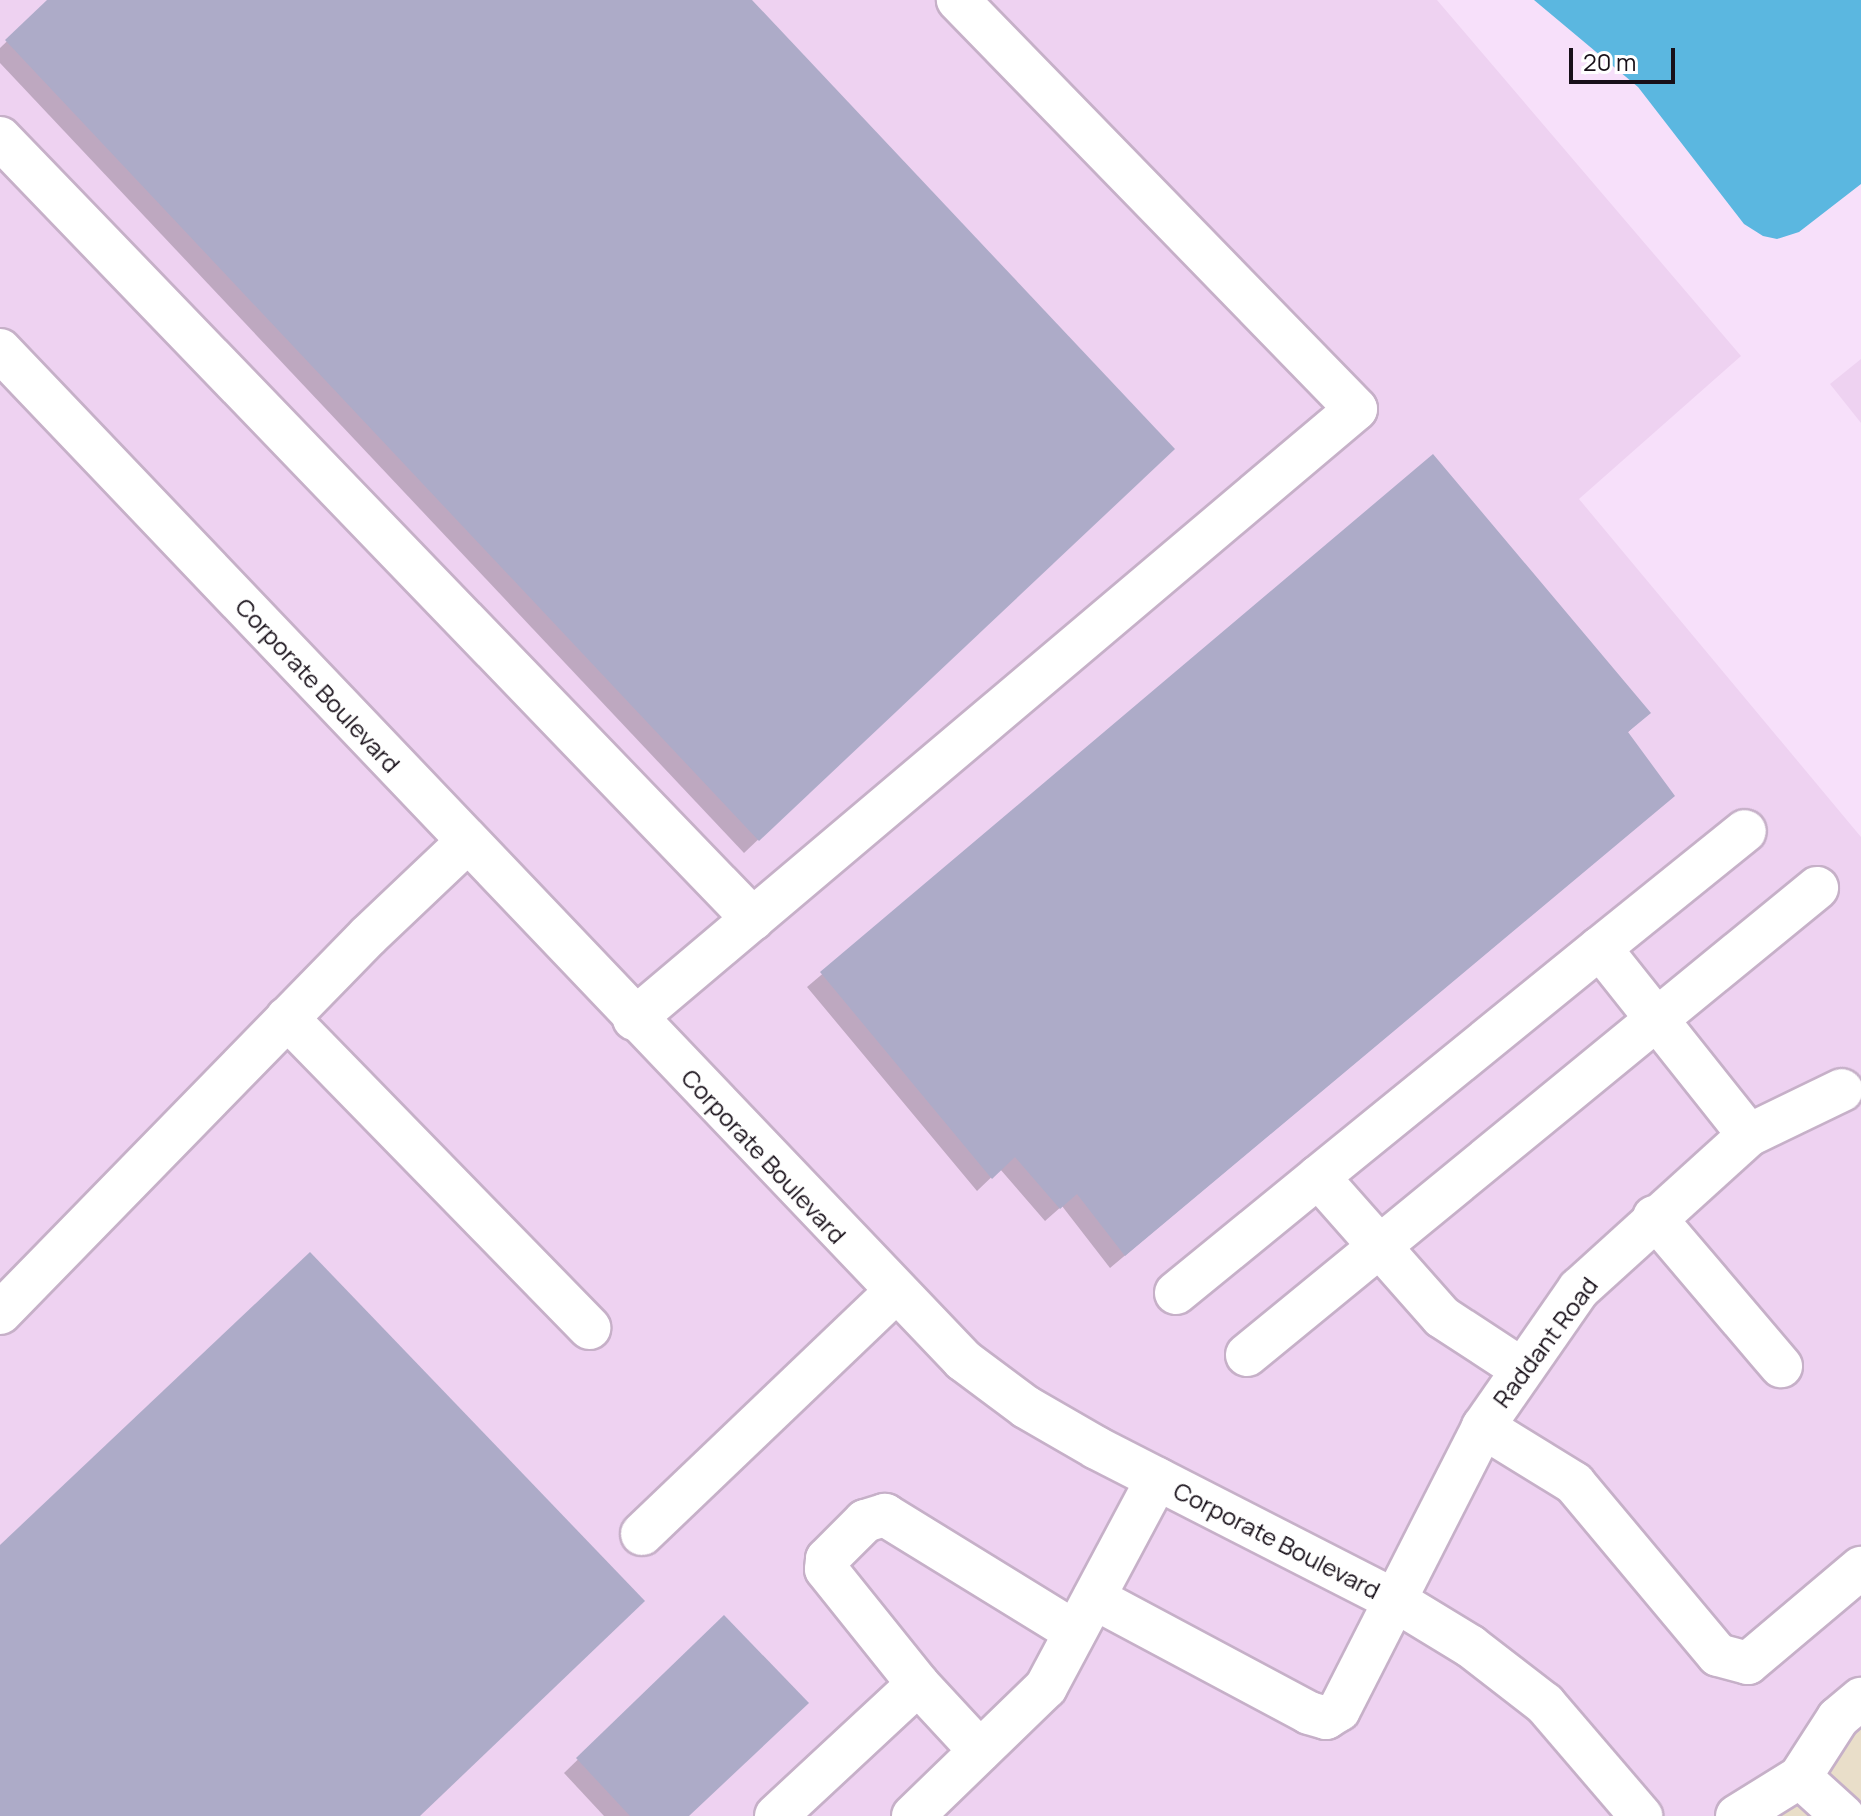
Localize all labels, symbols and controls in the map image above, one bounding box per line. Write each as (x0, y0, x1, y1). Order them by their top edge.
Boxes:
scale bar (1573, 32, 1679, 82)
text: 20 m (1583, 45, 1636, 78)
street label: Corporate Boulevard (230, 592, 406, 778)
street label: Corporate Boulevard (676, 1063, 852, 1249)
street label: Raddant Road (1487, 1271, 1603, 1413)
street label: Corporate Boulevard (1169, 1475, 1385, 1605)

